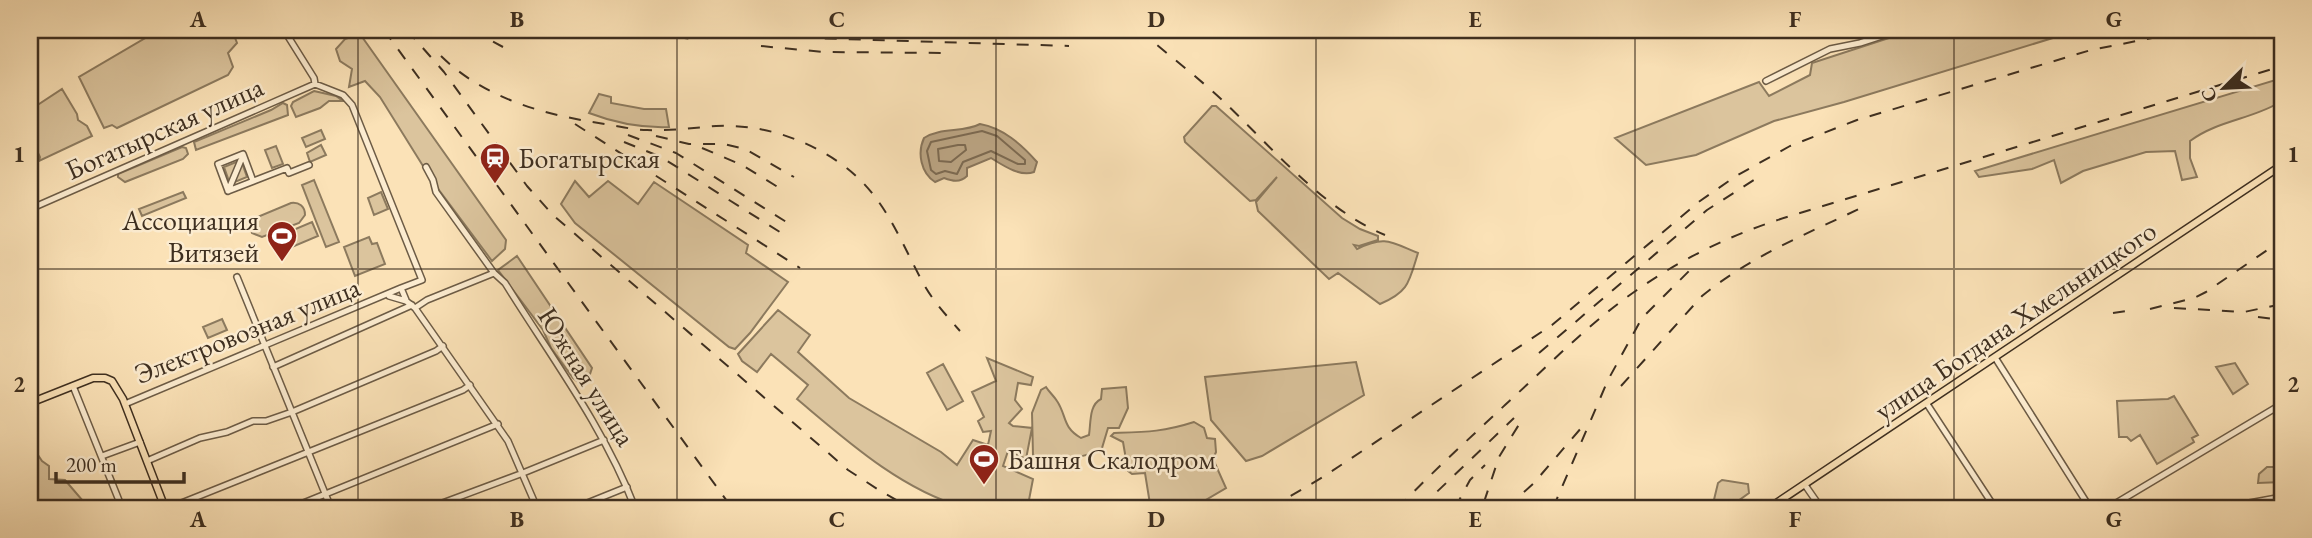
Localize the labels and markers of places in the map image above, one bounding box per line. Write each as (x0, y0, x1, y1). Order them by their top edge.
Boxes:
place label: Богатырская (518, 140, 660, 176)
station icon: Богатырская (478, 141, 512, 185)
place label: Ассоциация Витязей (121, 202, 259, 270)
sports icon: Ассоциация Витязей (265, 219, 299, 263)
place label: Башня Скалодром (1007, 441, 1216, 477)
sports icon: Башня Скалодром (967, 442, 1001, 486)

